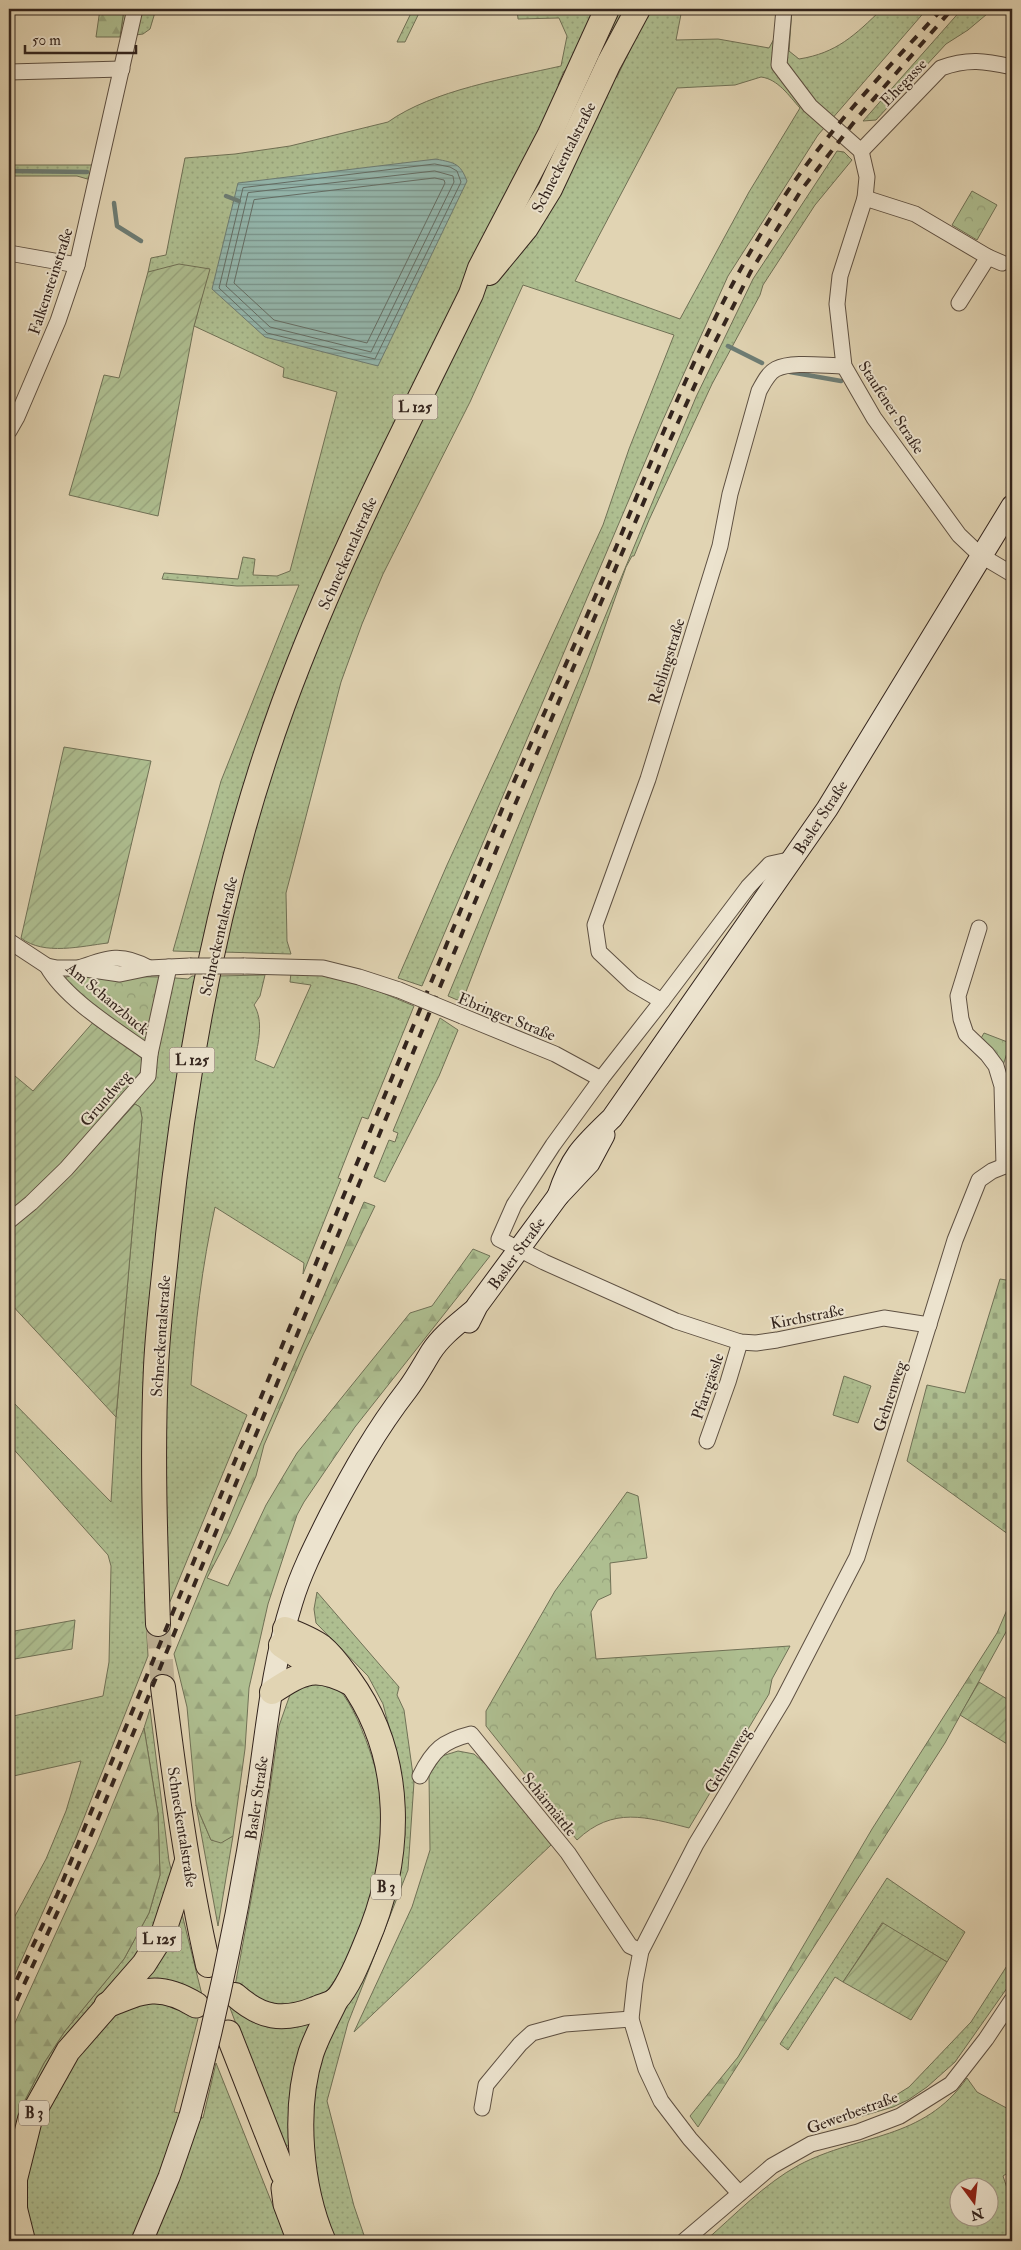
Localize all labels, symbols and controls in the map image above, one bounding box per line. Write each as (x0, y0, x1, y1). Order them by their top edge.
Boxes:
scale bar (25, 22, 136, 54)
text: 50 m (32, 31, 61, 50)
street label: Ehegasse (876, 54, 932, 111)
street label: Schneckentalstraße (527, 98, 601, 216)
street label: Falkensteinstraße (24, 225, 78, 337)
street label: Staufener Straße (854, 357, 929, 458)
road number: L 125 (392, 394, 438, 420)
street label: Schneckentalstraße (314, 493, 382, 613)
street label: Reblingstraße (644, 616, 690, 707)
street label: Basler Straße (789, 776, 852, 858)
street label: Schneckentalstraße (196, 874, 242, 998)
street label: Am Schanzbuck (61, 958, 153, 1040)
street label: Ebringer Straße (455, 988, 559, 1046)
road number: L 125 (170, 1048, 214, 1072)
street label: Grundweg (76, 1066, 136, 1131)
street label: Basler Straße (484, 1213, 550, 1294)
street label: Schneckentalstraße (147, 1274, 175, 1398)
street label: Kirchstraße (769, 1300, 846, 1334)
street label: Pfarrgässle (687, 1350, 729, 1422)
street label: Gehrenweg (869, 1357, 911, 1434)
street label: Gehrenweg (700, 1723, 756, 1797)
street label: Basler Straße (241, 1755, 273, 1841)
street label: Schneckentalstraße (163, 1765, 201, 1889)
street label: Schärmättle (517, 1769, 581, 1841)
road number: B 3 (371, 1874, 401, 1900)
road number: L 125 (136, 1926, 182, 1952)
street label: Gewerbestraße (804, 2087, 901, 2139)
road number: B 3 (19, 2100, 49, 2126)
north arrow (948, 2178, 998, 2228)
text: N (969, 2204, 986, 2224)

